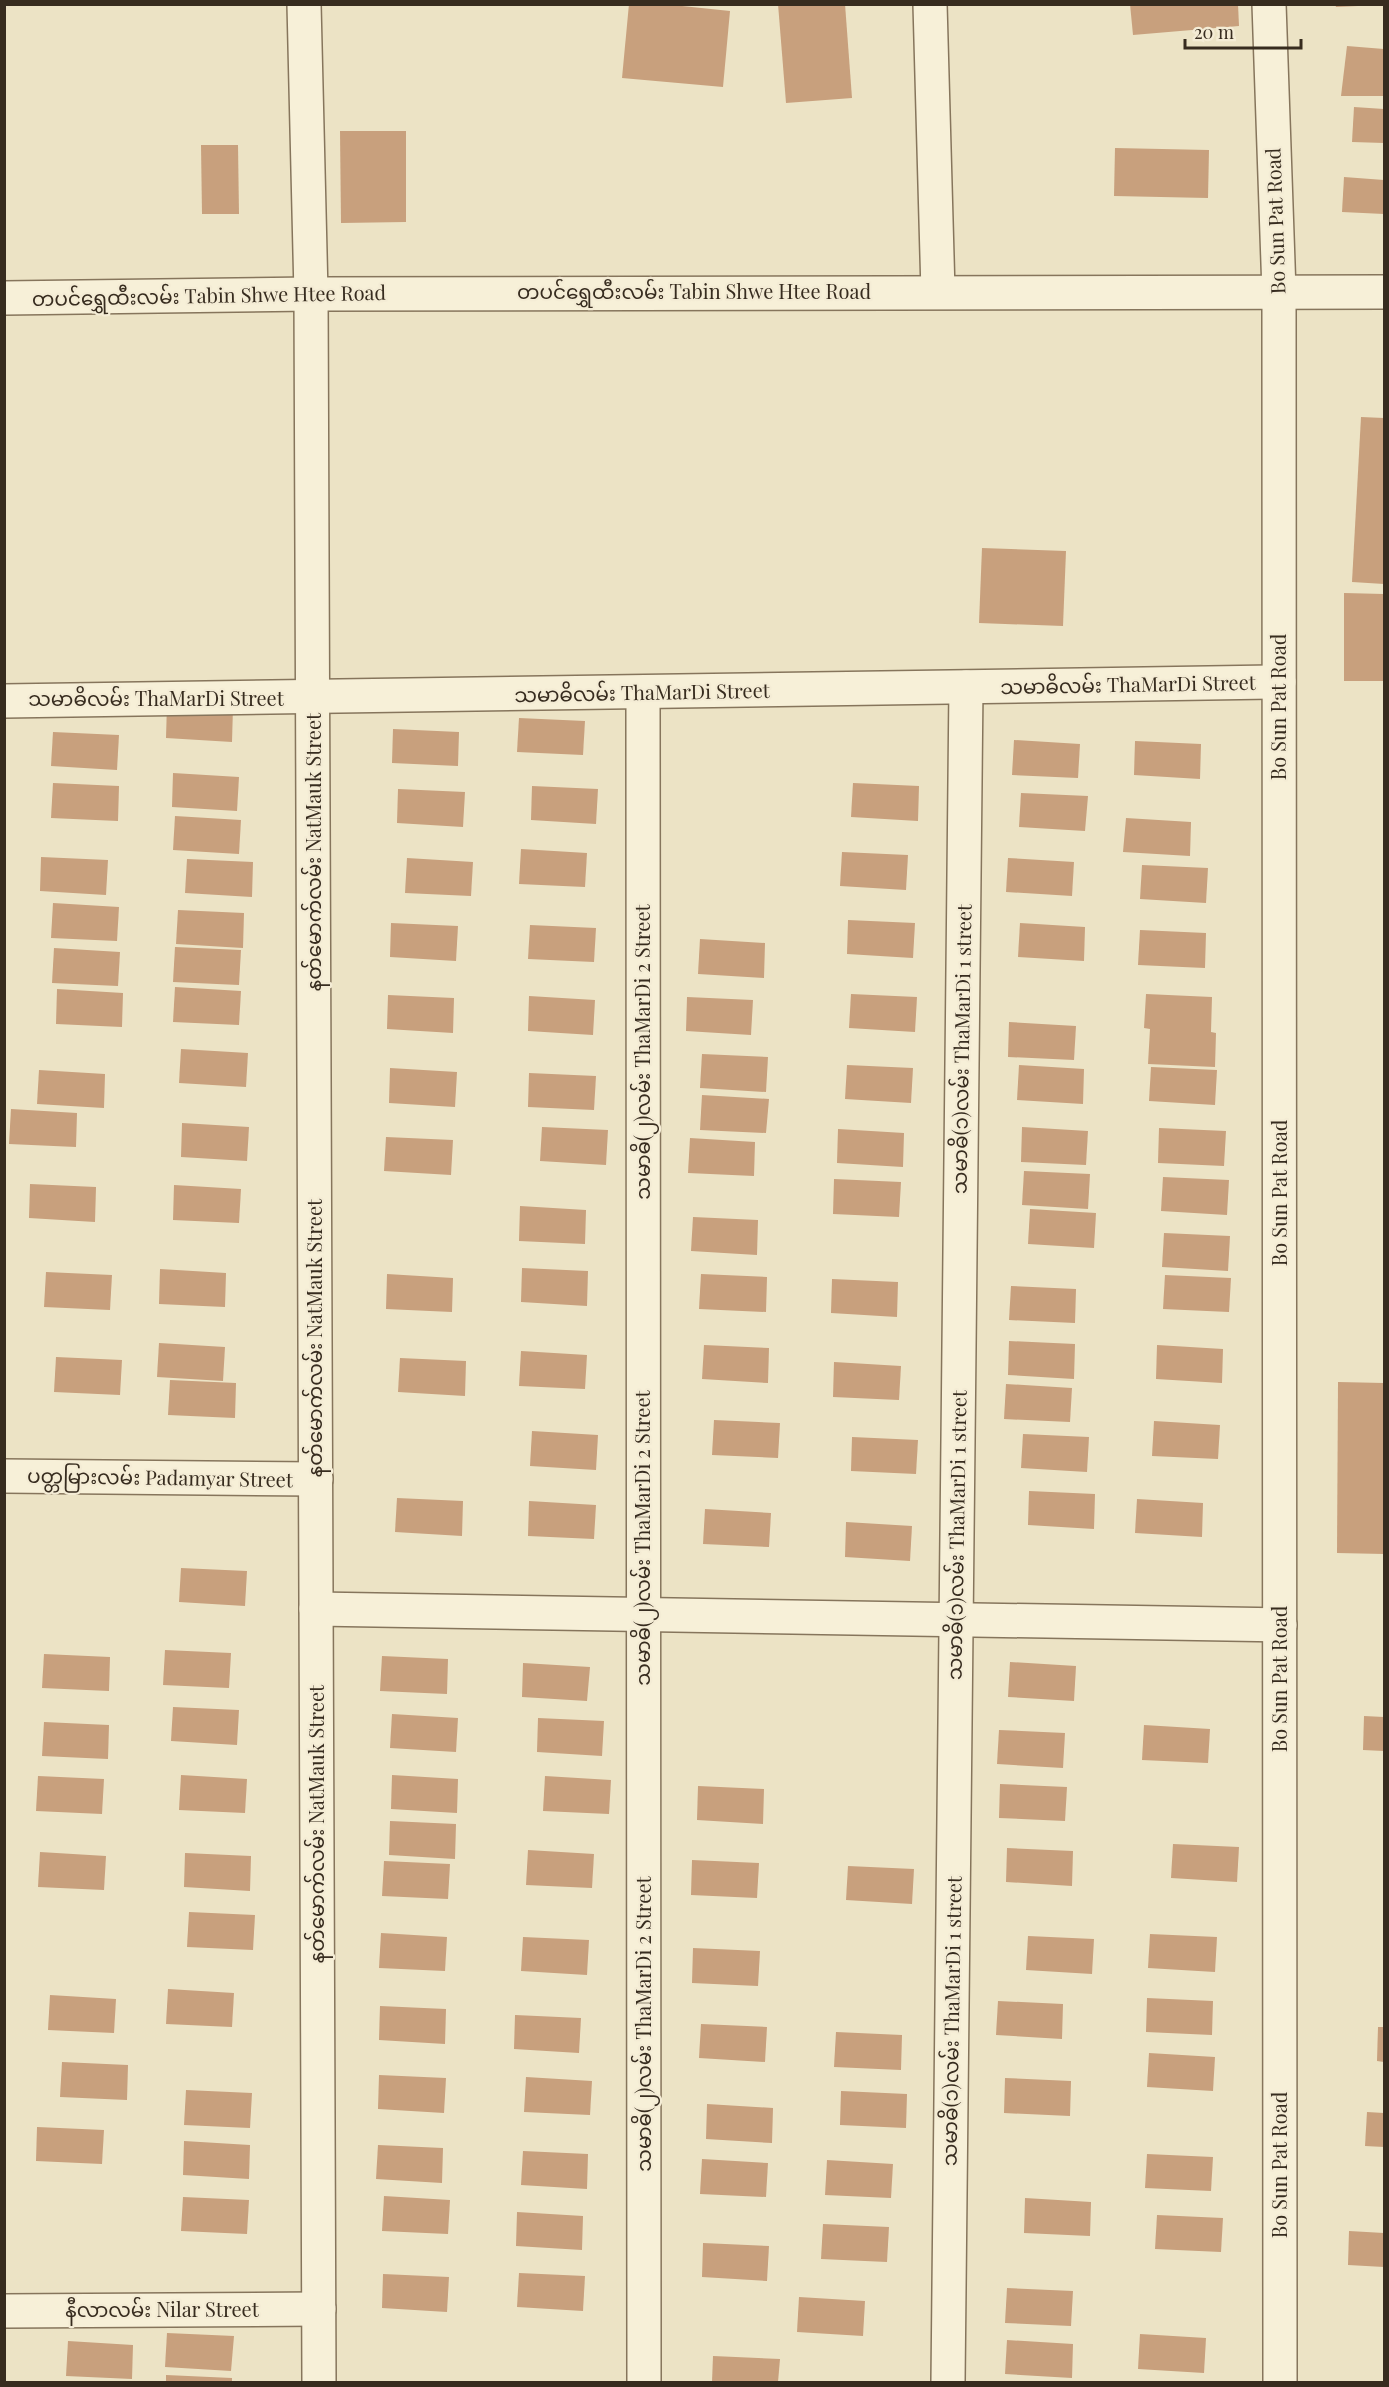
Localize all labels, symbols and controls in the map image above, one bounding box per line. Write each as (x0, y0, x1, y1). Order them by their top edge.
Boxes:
scale bar (1185, 12, 1300, 50)
text: 20 m (1194, 20, 1234, 44)
street label: Bo Sun Pat Road (1258, 147, 1291, 295)
street label: တပင်ရွှေထီးလမ်း Tabin Shwe Htee Road (517, 277, 871, 308)
street label: တပင်ရွှေထီးလမ်း Tabin Shwe Htee Road (32, 278, 387, 315)
street label: Bo Sun Pat Road (1264, 633, 1291, 780)
street label: သမာဓိလမ်း ThaMarDi Street (1000, 668, 1257, 699)
street label: သမာဓိလမ်း ThaMarDi Street (514, 676, 771, 707)
street label: သမာဓိလမ်း ThaMarDi Street (28, 684, 285, 711)
street label: နတ်မောက်လမ်း NatMauk Street (299, 712, 330, 991)
street label: သမာဓိ(၂)လမ်း ThaMarDi 2 Street (628, 903, 659, 1200)
street label: သမာဓိ(၁)လမ်း ThaMarDi 1 street (944, 903, 977, 1194)
street label: Bo Sun Pat Road (1265, 1119, 1292, 1266)
street label: နတ်မောက်လမ်း NatMauk Street (300, 1198, 331, 1477)
street label: သမာဓိ(၂)လမ်း ThaMarDi 2 Street (628, 1389, 659, 1686)
street label: သမာဓိ(၁)လမ်း ThaMarDi 1 street (939, 1389, 972, 1680)
street label: ပတ္တမြားလမ်း Padamyar Street (27, 1461, 294, 1496)
street label: Bo Sun Pat Road (1265, 1605, 1292, 1752)
street label: နတ်မောက်လမ်း NatMauk Street (302, 1684, 333, 1963)
street label: သမာဓိ(၂)လမ်း ThaMarDi 2 Street (629, 1875, 660, 2172)
street label: သမာဓိ(၁)လမ်း ThaMarDi 1 street (934, 1875, 967, 2166)
street label: Bo Sun Pat Road (1265, 2091, 1292, 2238)
street label: နီလာလမ်း Nilar Street (65, 2295, 260, 2326)

